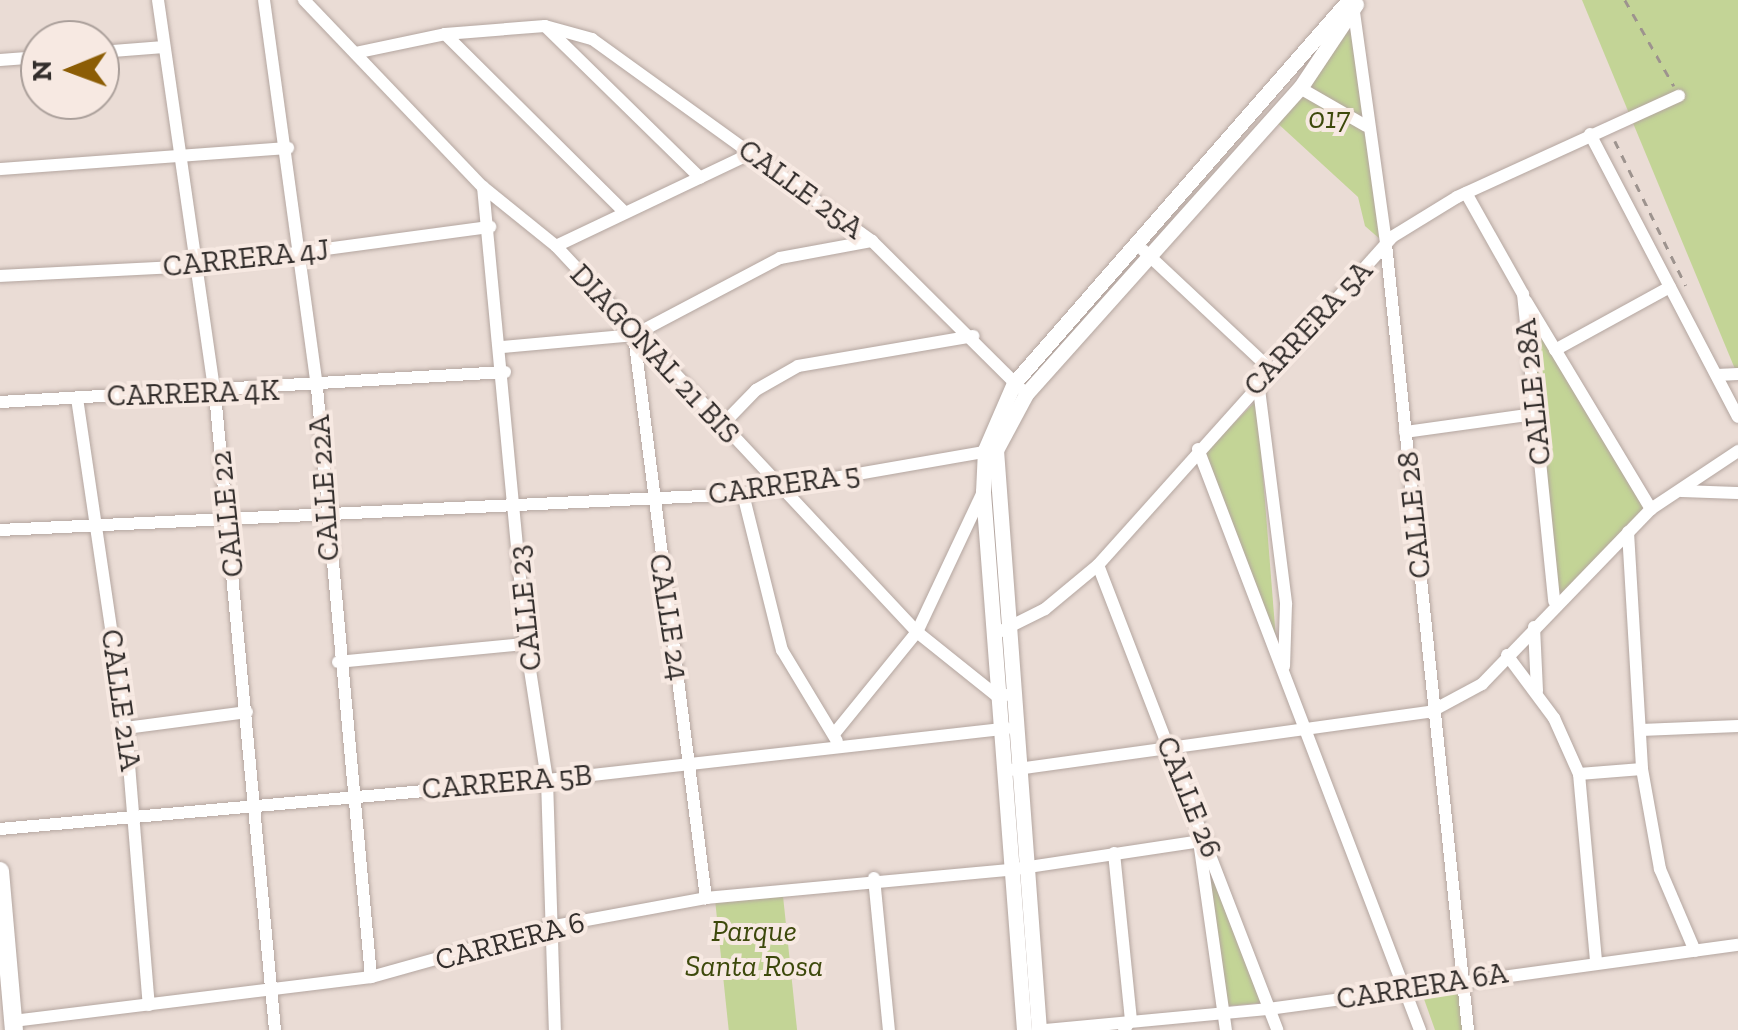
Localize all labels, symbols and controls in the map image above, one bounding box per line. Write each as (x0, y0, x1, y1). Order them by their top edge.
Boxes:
north arrow (20, 20, 120, 120)
text: N (25, 60, 58, 81)
park label: 017 (1308, 100, 1350, 136)
street label: CALLE 25A (731, 131, 871, 247)
street label: CARRERA 4J (161, 231, 331, 285)
street label: CARRERA 5A (1236, 252, 1380, 404)
street label: DIAGONAL 21 BIS (562, 256, 748, 452)
street label: CALLE 28A (1507, 317, 1559, 467)
street label: CARRERA 4K (106, 372, 280, 414)
street label: CALLE 22A (301, 414, 347, 562)
street label: CALLE 22 (202, 449, 252, 579)
street label: CALLE 28 (1389, 450, 1439, 580)
street label: CARRERA 5 (705, 455, 863, 513)
street label: CALLE 23 (501, 543, 549, 673)
street label: CALLE 24 (641, 551, 697, 683)
street label: CALLE 21A (93, 627, 149, 773)
street label: CALLE 26 (1148, 731, 1230, 863)
street label: CARRERA 5B (420, 757, 594, 807)
street label: CARRERA 6 (431, 904, 589, 978)
park label: Parque Santa Rosa (685, 913, 823, 984)
street label: CARRERA 6A (1333, 955, 1511, 1017)

